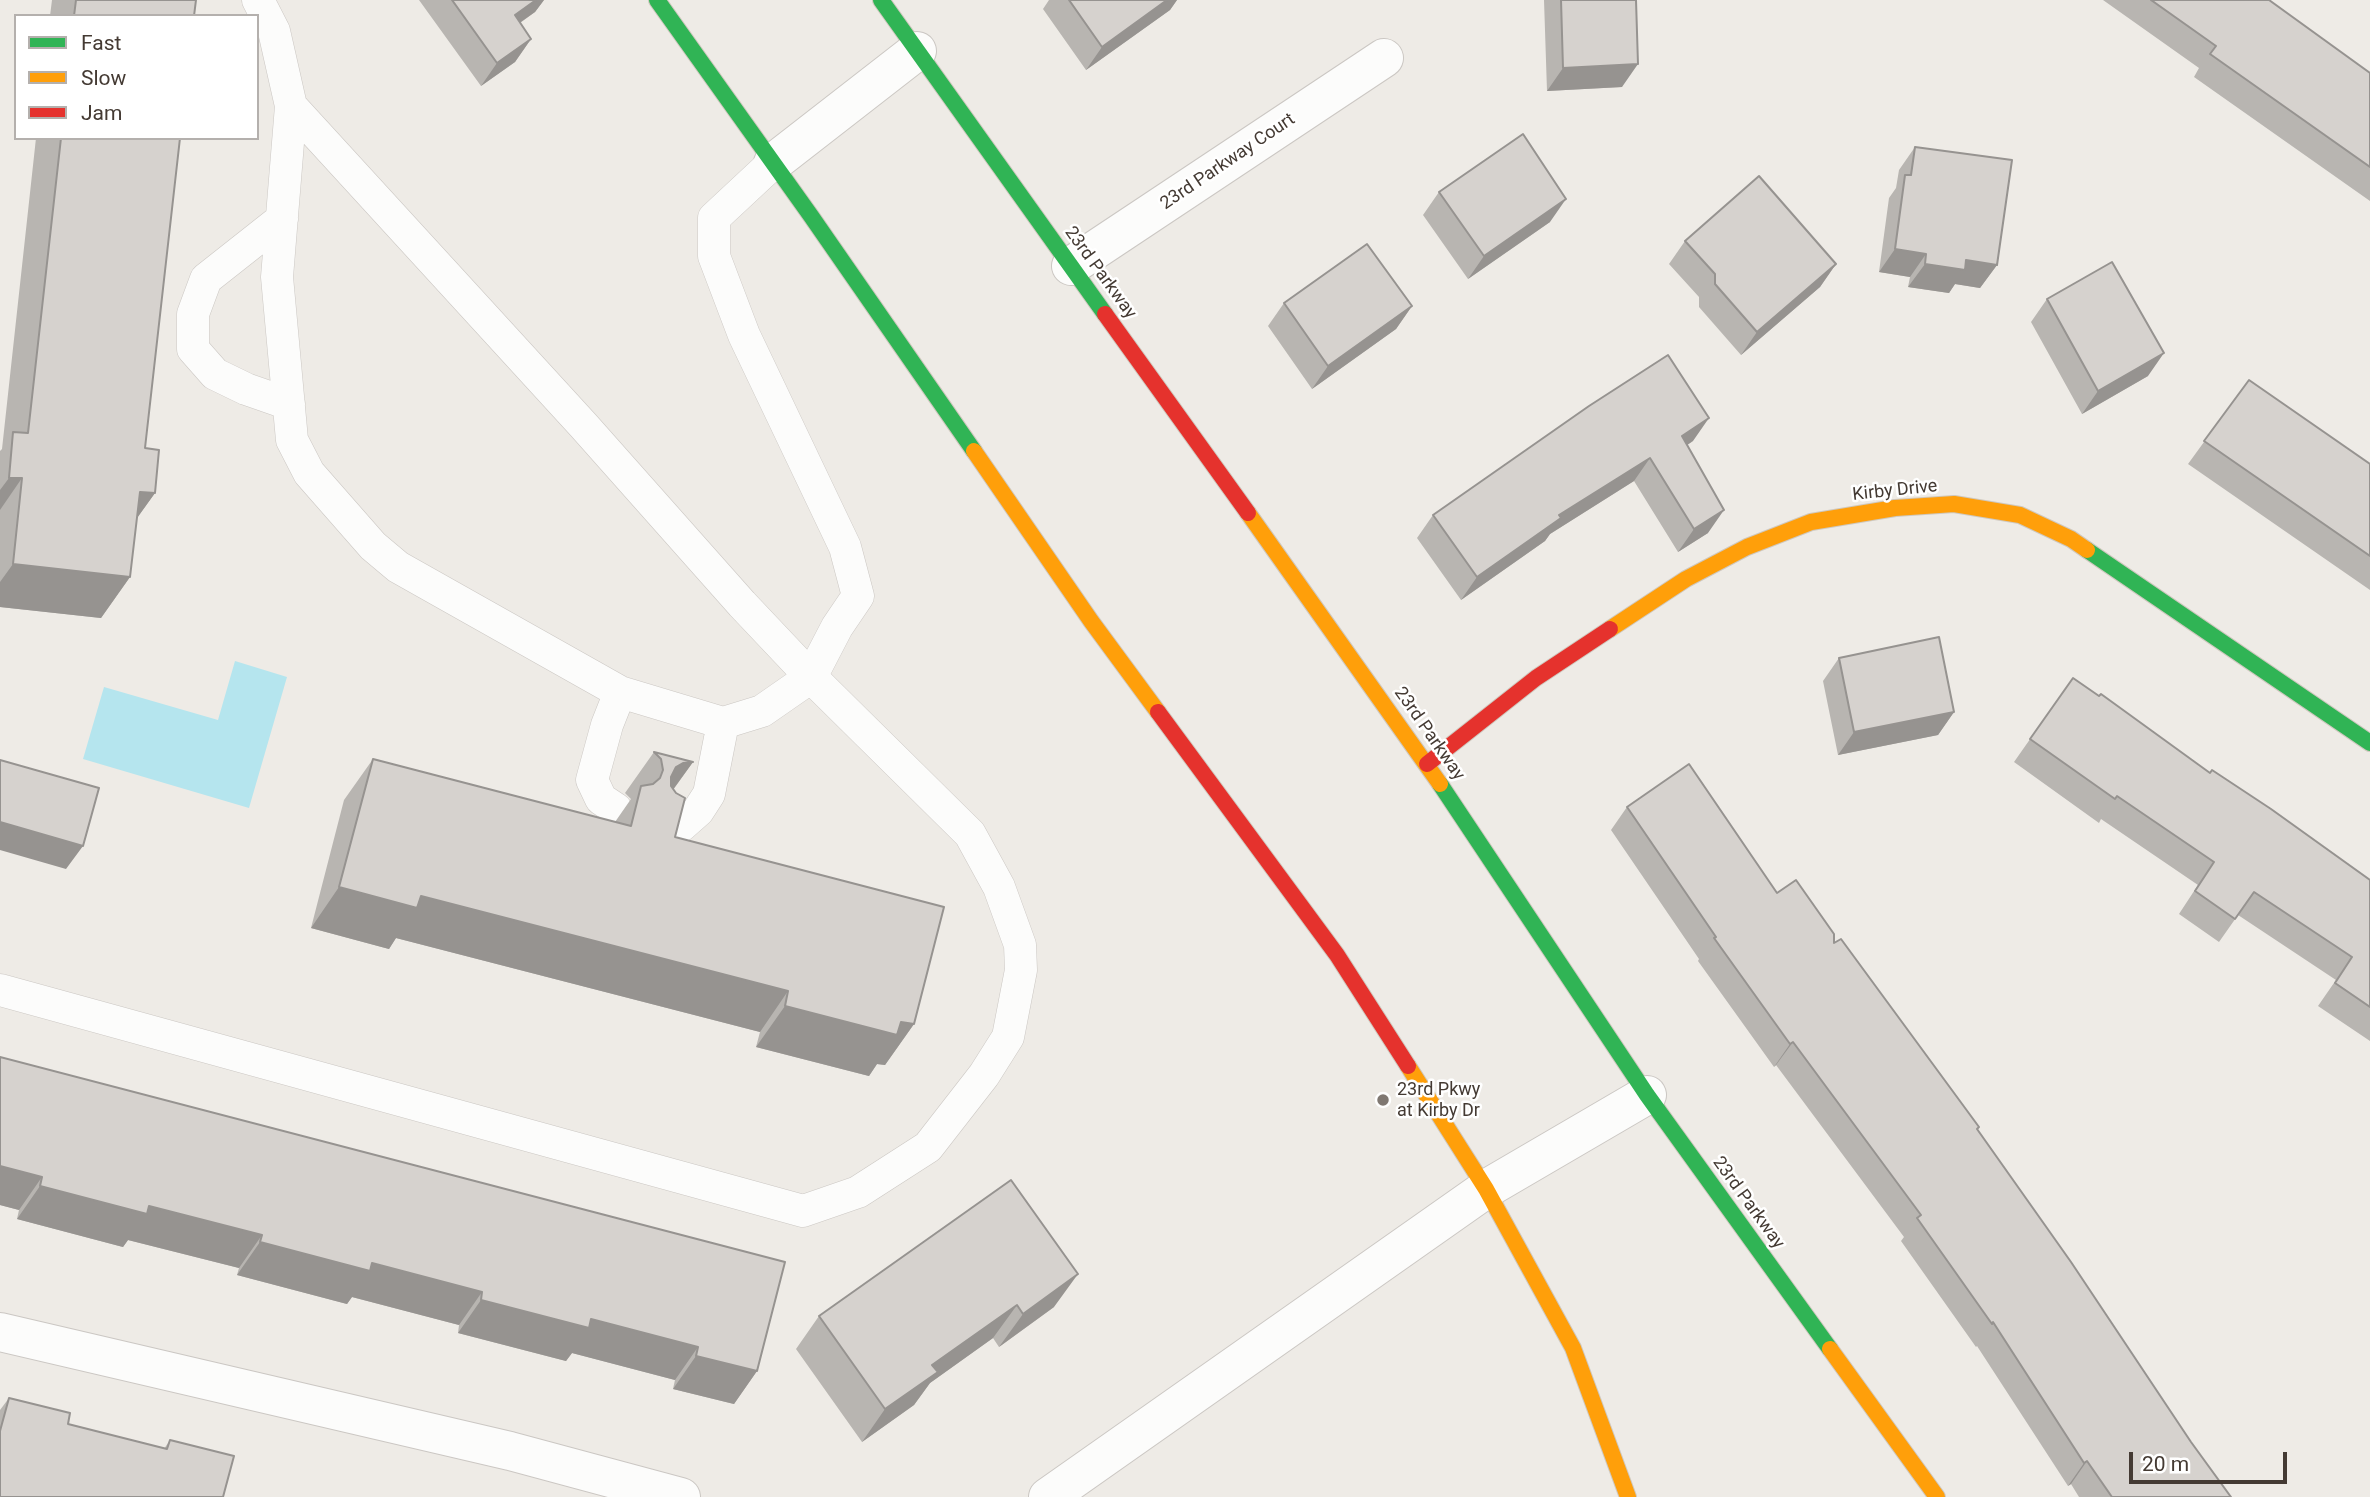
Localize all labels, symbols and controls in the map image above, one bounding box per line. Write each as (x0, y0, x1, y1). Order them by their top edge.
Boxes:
legend (14, 14, 259, 140)
text: Fast (81, 31, 121, 55)
text: Slow (81, 66, 126, 90)
text: Jam (81, 101, 122, 125)
street label: 23rd Parkway Court (1157, 109, 1299, 215)
street label: 23rd Parkway (1059, 223, 1141, 323)
street label: Kirby Drive (1852, 476, 1938, 506)
street label: 23rd Parkway (1389, 683, 1469, 785)
place label: 23rd Pkwy at Kirby Dr (1397, 1079, 1480, 1122)
marker: 23rd Pkwy at Kirby Dr (1375, 1092, 1391, 1108)
street label: 23rd Parkway (1707, 1153, 1789, 1253)
scale bar (2132, 1438, 2290, 1482)
text: 20 m (2142, 1452, 2189, 1476)

